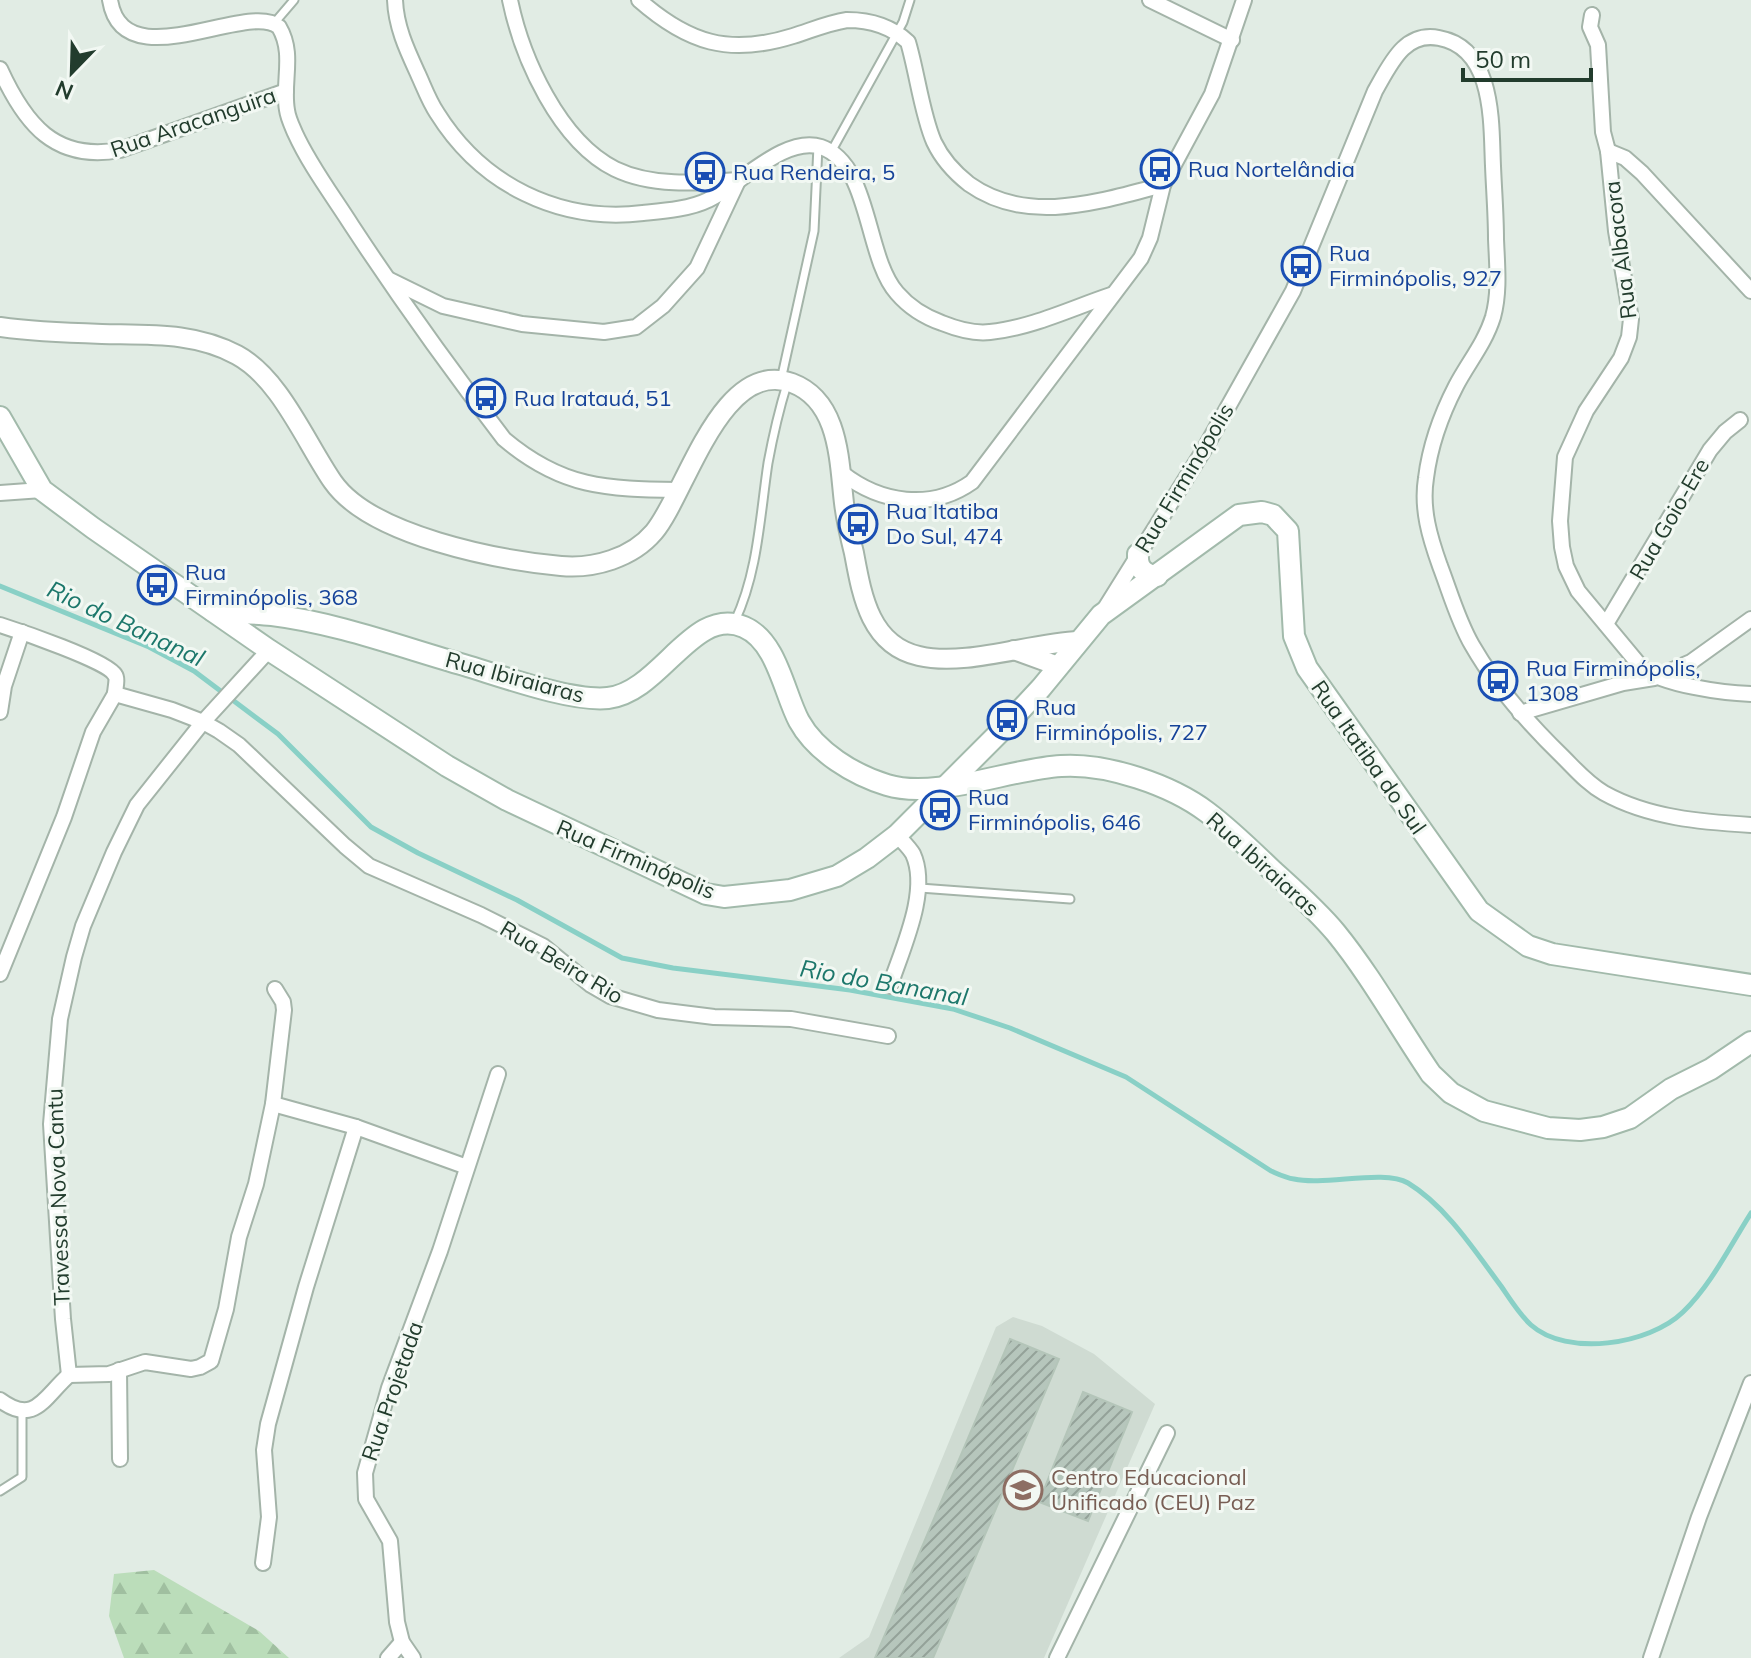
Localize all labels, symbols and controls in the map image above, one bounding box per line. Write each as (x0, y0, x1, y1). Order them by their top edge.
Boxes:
north arrow (32, 32, 112, 112)
scale bar (1463, 32, 1591, 82)
text: 50 m (1475, 44, 1531, 74)
text: N (51, 74, 77, 107)
street label: Rua Aracanguira (107, 81, 279, 163)
bus stop icon: Rua Nortelândia (1139, 148, 1181, 190)
bus stop icon: Rua Rendeira, 5 (684, 151, 726, 193)
place label: Rua Nortelândia (1188, 155, 1355, 183)
place label: Rua Rendeira, 5 (733, 158, 895, 186)
street label: Rua Albacora (1598, 179, 1642, 321)
place label: Rua Firminópolis, 927 (1329, 239, 1502, 292)
bus stop icon: Rua Firminópolis, 927 (1280, 245, 1322, 287)
bus stop icon: Rua Iratauá, 51 (465, 377, 507, 419)
place label: Rua Iratauá, 51 (514, 384, 672, 412)
street label: Rua Firminópolis (1128, 398, 1240, 558)
street label: Rua Goio-Ere (1623, 453, 1715, 585)
place label: Rua Itatiba Do Sul, 474 (886, 497, 1003, 550)
bus stop icon: Rua Itatiba Do Sul, 474 (837, 503, 879, 545)
place label: Rua Firminópolis, 368 (185, 558, 358, 611)
bus stop icon: Rua Firminópolis, 368 (136, 564, 178, 606)
water label: Rio do Bananal (43, 573, 210, 673)
street label: Rua Ibiraiaras (443, 645, 587, 709)
place label: Rua Firminópolis, 1308 (1526, 654, 1701, 707)
bus stop icon: Rua Firminópolis, 1308 (1477, 660, 1519, 702)
street label: Rua Itatiba do Sul (1305, 675, 1433, 839)
place label: Rua Firminópolis, 727 (1035, 693, 1208, 746)
bus stop icon: Rua Firminópolis, 727 (986, 699, 1028, 741)
place label: Rua Firminópolis, 646 (968, 783, 1141, 836)
bus stop icon: Rua Firminópolis, 646 (919, 789, 961, 831)
street label: Rua Ibiraiaras (1201, 806, 1325, 922)
street label: Rua Firminópolis (552, 813, 720, 905)
street label: Rua Beira Rio (495, 914, 629, 1010)
water label: Rio do Bananal (798, 952, 971, 1012)
street label: Travessa Nova Cantu (40, 1088, 76, 1306)
street label: Rua Projetada (355, 1317, 429, 1465)
place label: Centro Educacional Unificado (CEU) Paz (1051, 1463, 1255, 1516)
school or university icon: Centro Educacional Unificado (CEU) Paz (1002, 1469, 1044, 1511)

